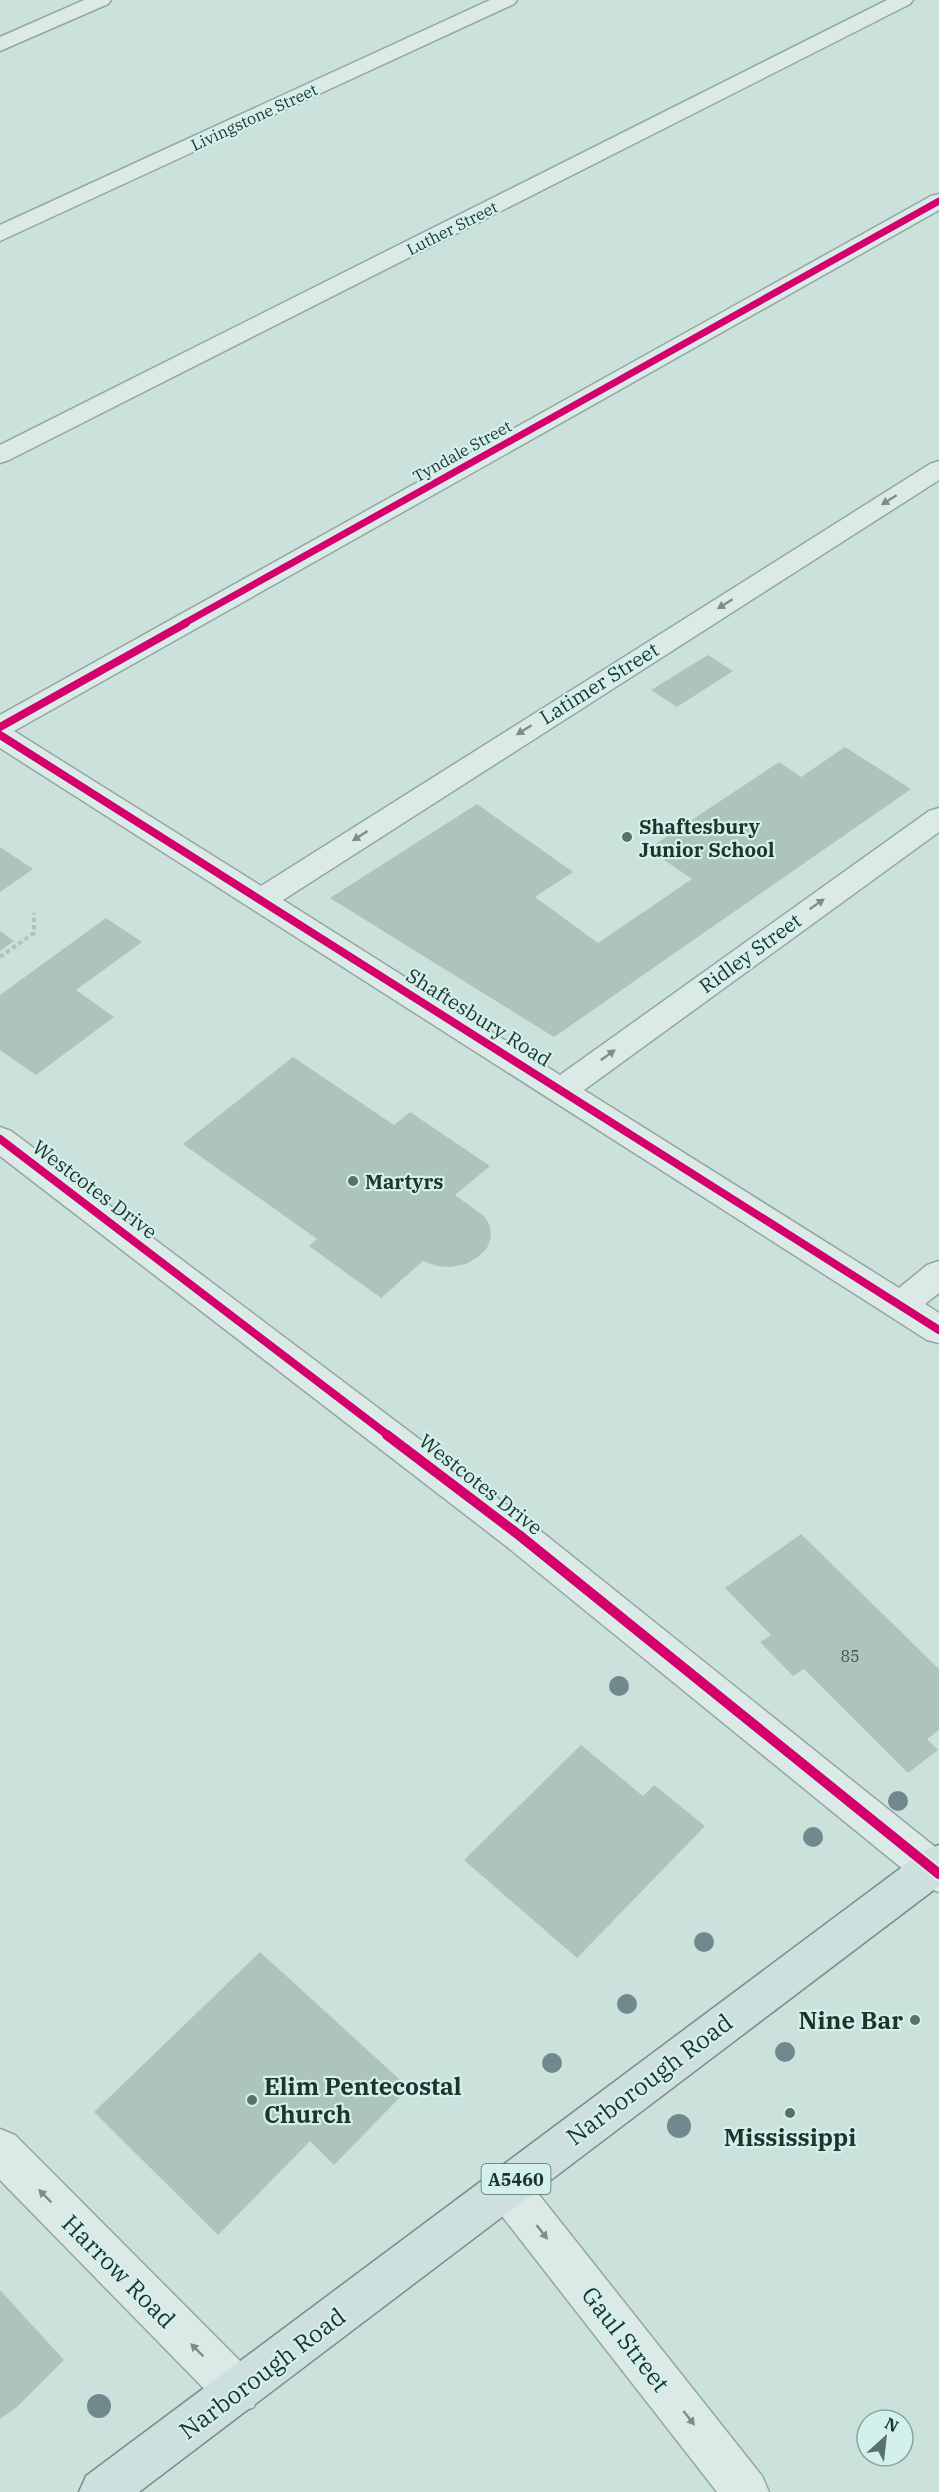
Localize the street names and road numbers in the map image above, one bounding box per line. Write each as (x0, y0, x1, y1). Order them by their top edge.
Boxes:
street label: Livingstone Street (188, 79, 321, 155)
street label: Luther Street (403, 196, 501, 259)
street label: Tyndale Street (409, 415, 515, 486)
street label: Latimer Street (534, 636, 664, 730)
street label: Ridley Street (694, 907, 806, 999)
street label: Shaftesbury Road (401, 961, 557, 1073)
street label: Westcotes Drive (27, 1133, 163, 1245)
street label: Westcotes Drive (414, 1427, 548, 1541)
street label: Narborough Road (559, 2006, 739, 2152)
road number: A5460 (482, 2164, 550, 2194)
street label: Harrow Road (55, 2207, 183, 2335)
street label: Gaul Street (575, 2280, 677, 2398)
street label: Narborough Road (172, 2300, 352, 2446)

